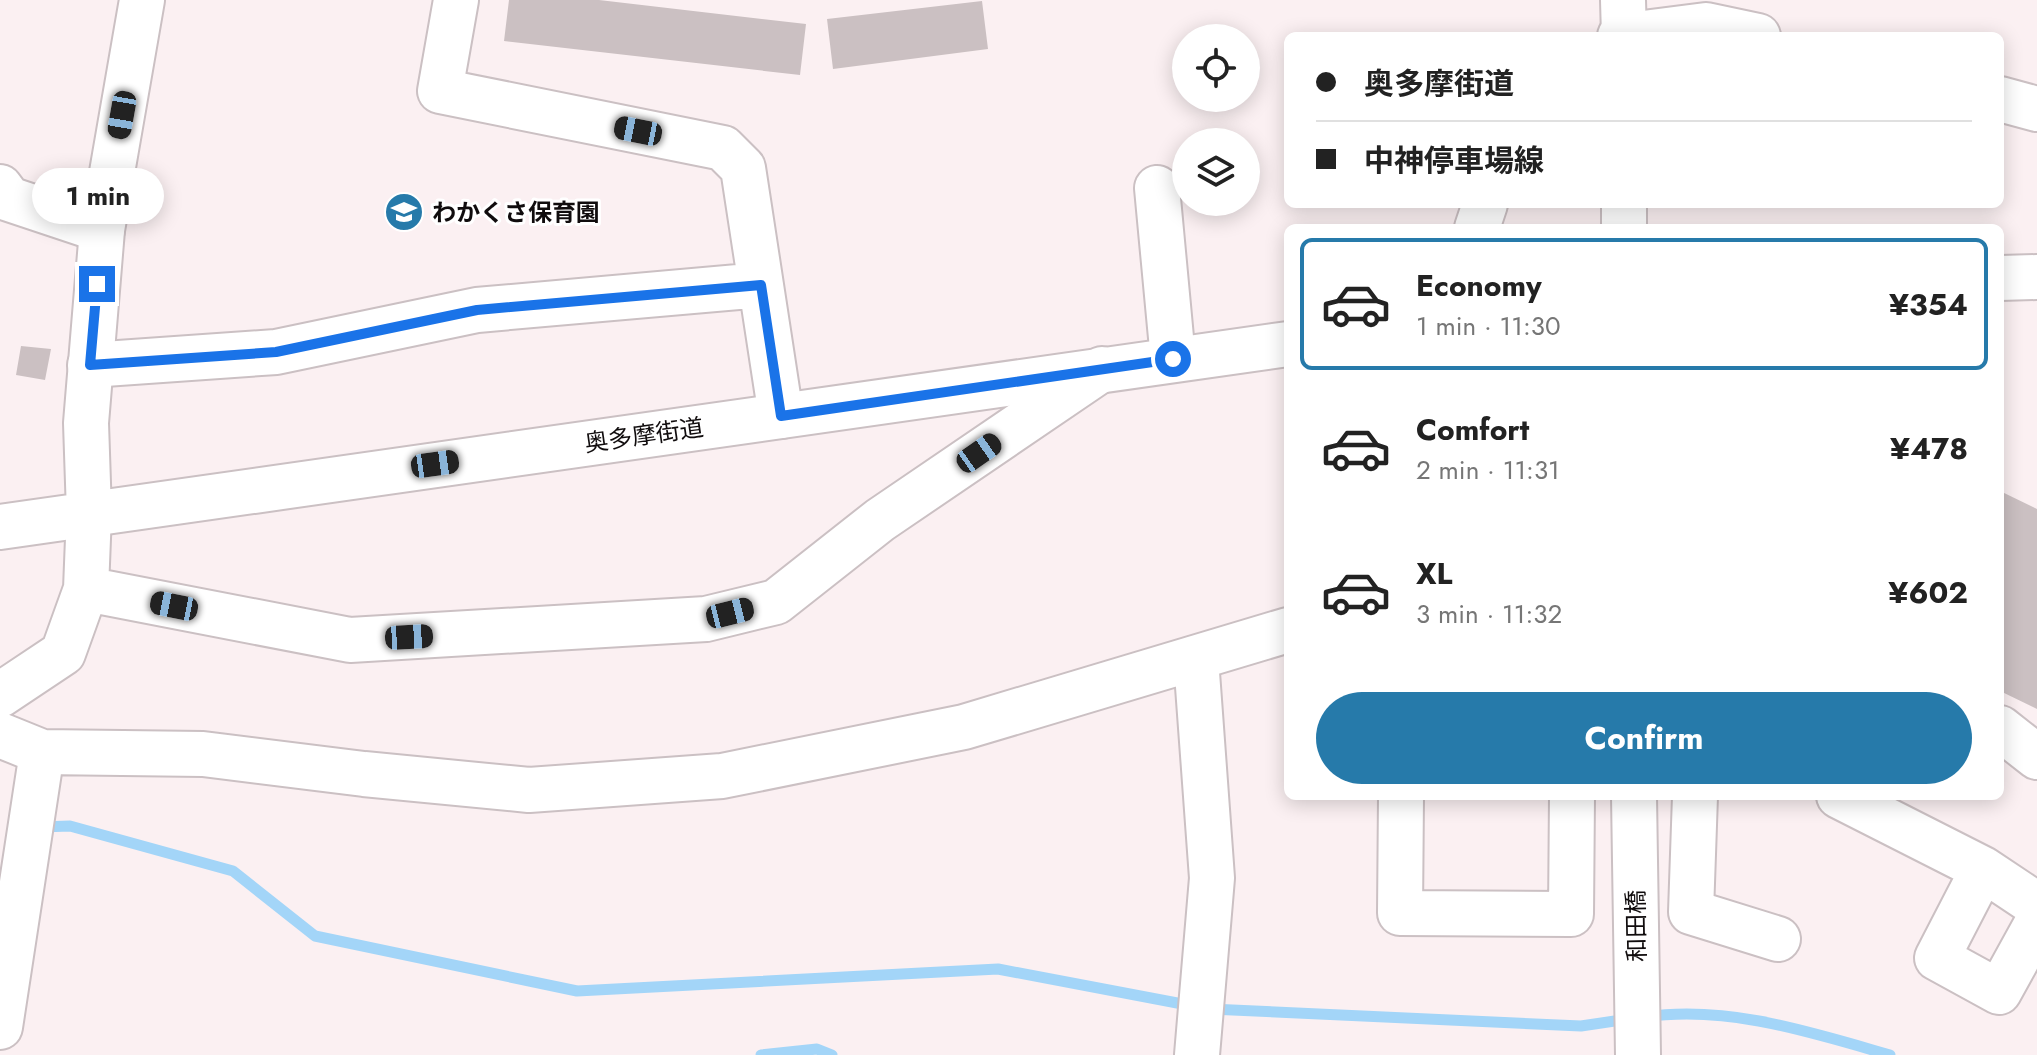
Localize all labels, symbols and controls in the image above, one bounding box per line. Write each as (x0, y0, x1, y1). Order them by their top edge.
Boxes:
map controls (1172, 24, 1260, 216)
button: locate (1172, 24, 1260, 112)
text: 奥多摩街道 (1364, 62, 1514, 105)
car (106, 89, 138, 141)
car (612, 115, 664, 147)
button: layers (1172, 128, 1260, 216)
text: 中神停車場線 (1364, 139, 1544, 182)
callout: 1 min (31, 168, 163, 224)
text: 1 min (66, 177, 130, 215)
school or university icon: わかくさ保育園 (383, 191, 425, 233)
place label: わかくさ保育園 (432, 195, 600, 230)
text: Economy (1416, 264, 1542, 307)
route end (79, 266, 115, 302)
icon: car (1320, 268, 1392, 340)
text: ¥354 (1889, 283, 1968, 326)
text: 1 min · 11:30 (1416, 307, 1561, 345)
route start (1155, 341, 1191, 377)
text: Comfort (1416, 408, 1529, 451)
street label: 奥多摩街道 (582, 409, 706, 461)
icon: car (1320, 412, 1392, 484)
text: ¥478 (1890, 427, 1968, 470)
car (952, 429, 1006, 477)
car (410, 449, 460, 479)
text: 2 min · 11:31 (1416, 451, 1560, 489)
text: XL (1416, 552, 1452, 595)
icon: car (1320, 556, 1392, 628)
text: ¥602 (1888, 571, 1968, 614)
car (148, 590, 200, 622)
text: 3 min · 11:32 (1416, 595, 1562, 633)
car (704, 596, 756, 630)
car (384, 624, 434, 650)
button: Confirm (1316, 692, 1972, 784)
street label: 和田橋 (1618, 890, 1654, 962)

